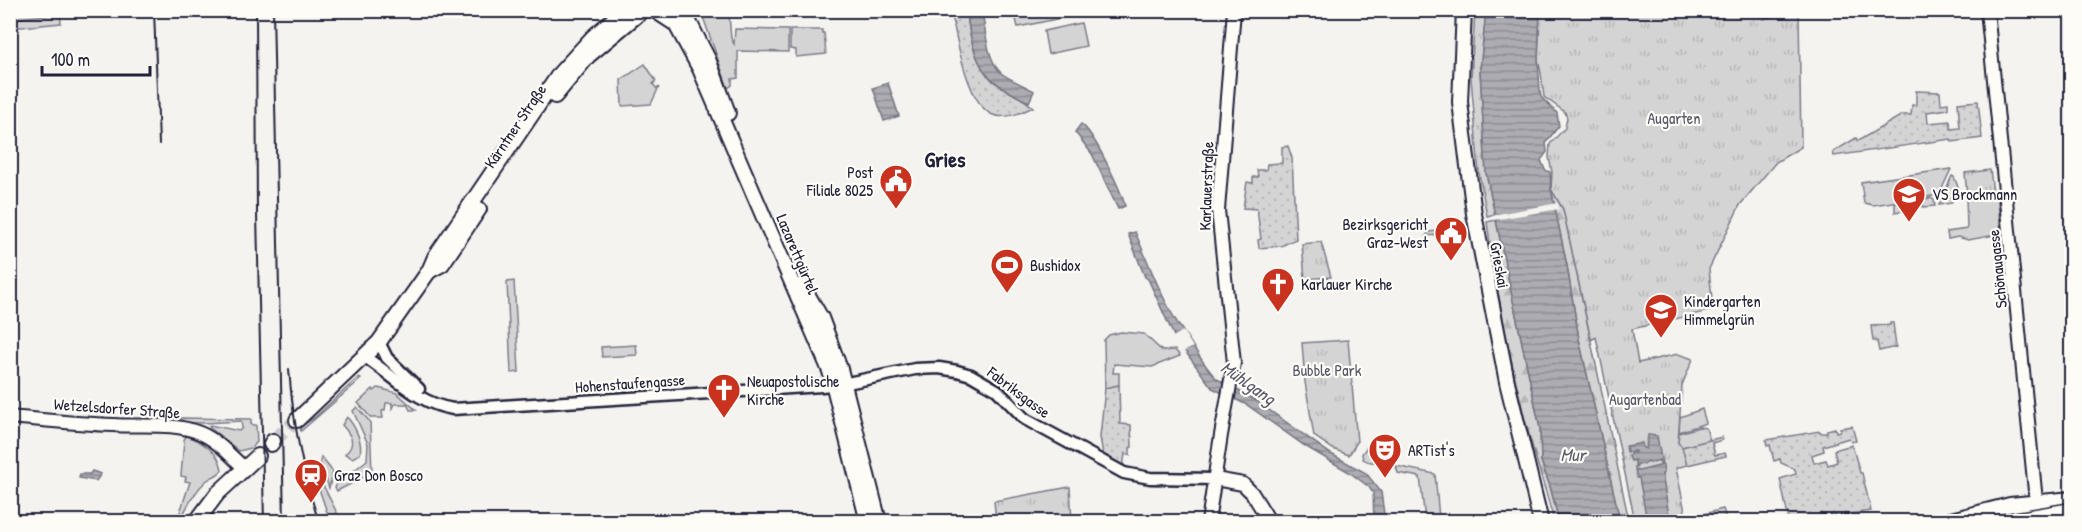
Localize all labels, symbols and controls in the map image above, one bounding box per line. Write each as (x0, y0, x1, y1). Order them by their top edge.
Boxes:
scale bar (42, 39, 150, 77)
text: 100 m (51, 47, 90, 72)
street label: Kärntner Straße (479, 79, 552, 172)
park label: Augarten (1648, 107, 1700, 129)
street label: Karlauerstraße (1193, 140, 1219, 231)
district label: Gries (924, 144, 966, 174)
place label: Post Filiale 8025 (806, 161, 873, 201)
public building icon: Post Filiale 8025 (878, 163, 914, 210)
school or university icon: VS Brockmann (1891, 176, 1927, 223)
place label: VS Brockmann (1932, 183, 2017, 205)
street label: Lazarettgürtel (771, 211, 825, 298)
place label: Bezirksgericht Graz-West (1342, 213, 1428, 253)
public building icon: Bezirksgericht Graz-West (1433, 215, 1469, 262)
street label: Schönaugasse (1982, 228, 2012, 309)
street label: Grieskai (1485, 240, 1515, 290)
sports icon: Bushidox (989, 247, 1025, 294)
place label: Bushidox (1030, 254, 1081, 276)
church icon: Karlauer Kirche (1260, 266, 1296, 313)
place label: Karlauer Kirche (1301, 273, 1393, 295)
place label: Kindergarten Himmelgrün (1684, 290, 1761, 330)
school or university icon: Kindergarten Himmelgrün (1643, 292, 1679, 339)
water label: Mühlgang (1216, 355, 1281, 411)
park label: Bubble Park (1293, 359, 1362, 381)
street label: Fabriksgasse (982, 360, 1055, 423)
street label: Hohenstaufengasse (574, 368, 686, 398)
place label: Neuapostolische Kirche (747, 370, 840, 410)
church icon: Neuapostolische Kirche (706, 372, 742, 419)
park label: Augartenbad (1609, 388, 1681, 410)
street label: Wetzelsdorfer Straße (53, 393, 181, 423)
theatre icon: ARTist's (1367, 432, 1403, 479)
place label: ARTist's (1408, 439, 1455, 461)
water label: Mur (1561, 442, 1587, 467)
station icon: Graz Don Bosco (293, 457, 329, 504)
place label: Graz Don Bosco (334, 464, 424, 486)

